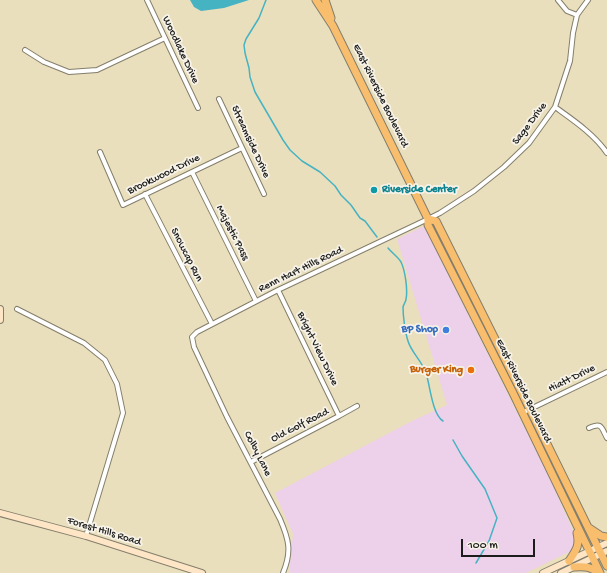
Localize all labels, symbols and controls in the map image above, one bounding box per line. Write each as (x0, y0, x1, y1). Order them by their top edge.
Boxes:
street label: Woodlake Drive (159, 14, 201, 86)
street label: East Riverside Boulevard (349, 42, 411, 150)
street label: Sage Drive (510, 100, 550, 148)
street label: Streamside Drive (227, 104, 273, 180)
street label: Brookwood Drive (126, 152, 202, 198)
place label: Riverside Center (382, 183, 457, 197)
marker: Riverside Center (369, 185, 379, 195)
street label: Majestic Pass (212, 203, 252, 263)
street label: Snowcap Run (167, 226, 205, 284)
street label: Renn Hart Hills Road (257, 244, 345, 296)
street label: Bright View Drive (293, 310, 341, 388)
place label: BP Shop (402, 323, 438, 337)
marker: BP Shop (441, 325, 451, 335)
street label: East Riverside Boulevard (492, 337, 554, 445)
street label: Hiatt Drive (546, 362, 598, 396)
place label: Burger King (410, 363, 463, 377)
marker: Burger King (466, 365, 476, 375)
street label: Old Golf Road (269, 406, 331, 446)
street label: Colby Lane (240, 429, 274, 479)
street label: Forest Hills Road (66, 515, 142, 549)
scale bar (463, 531, 537, 557)
text: 100 m (468, 539, 498, 553)

